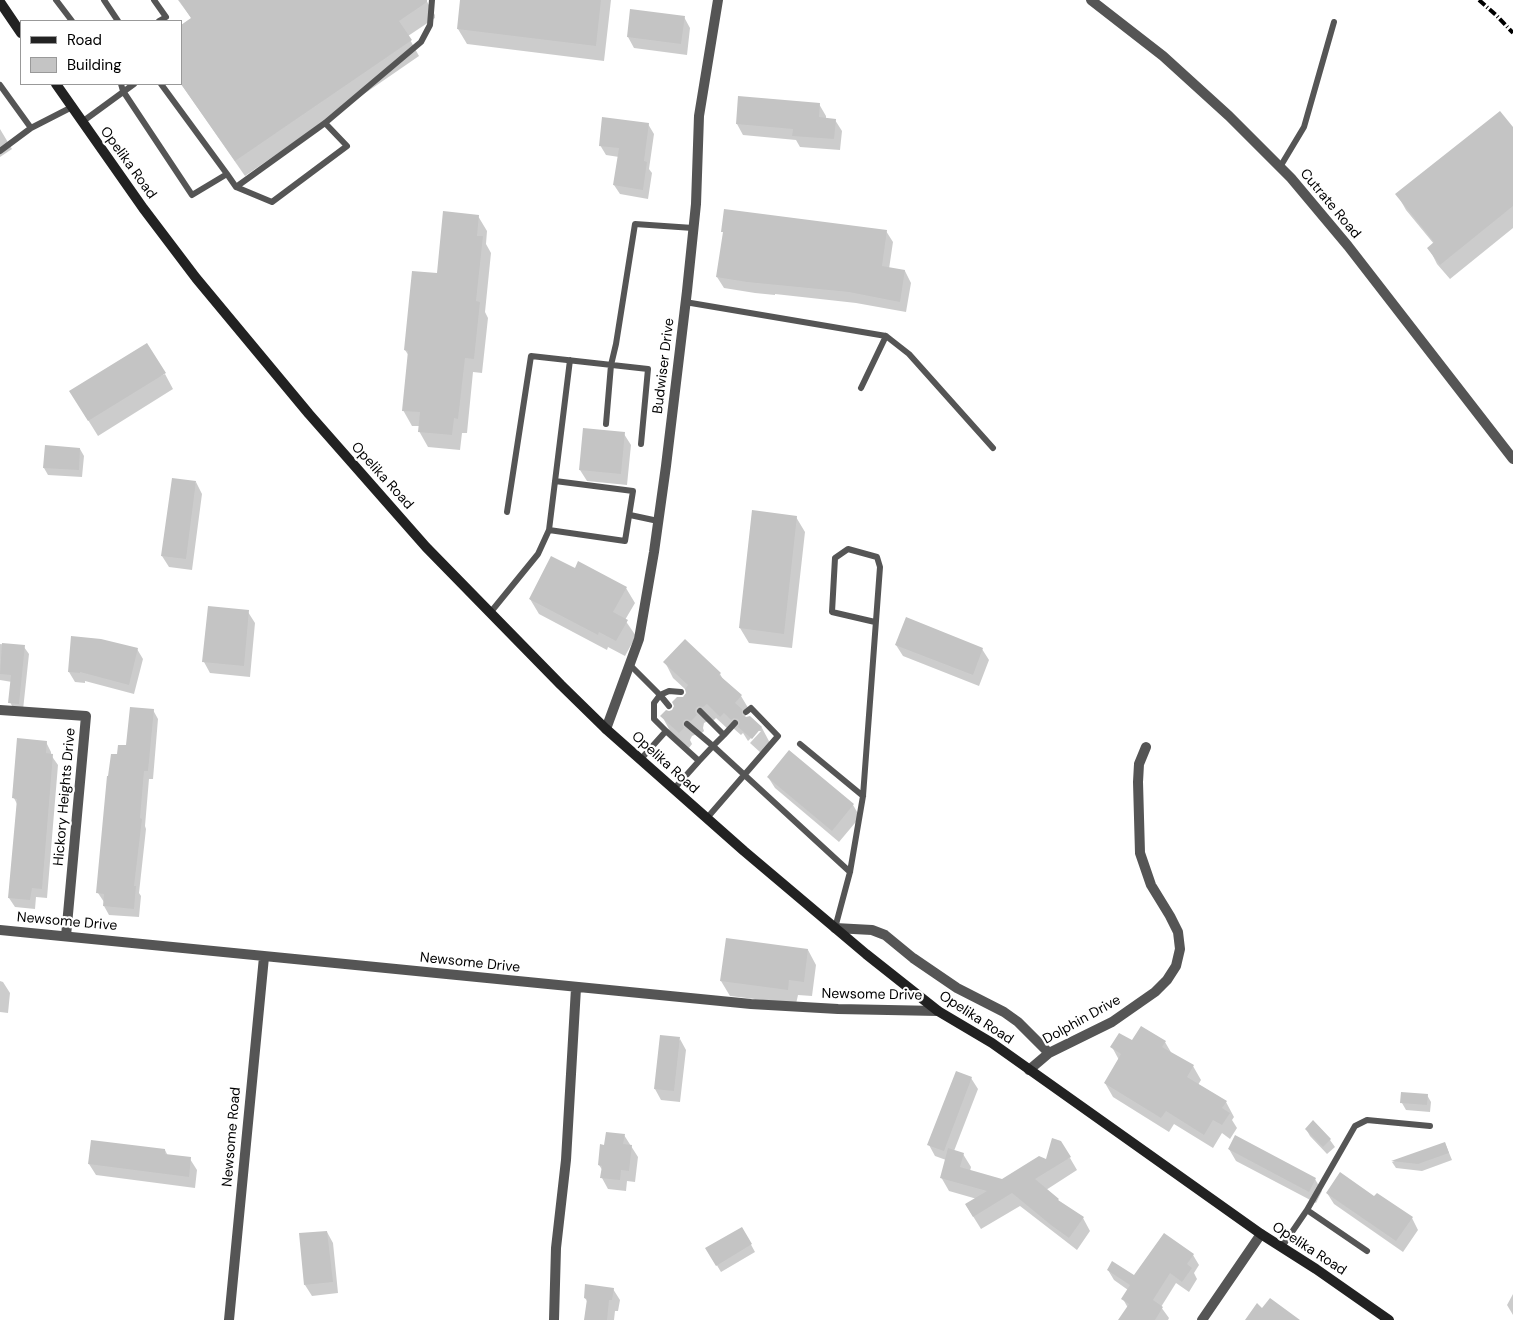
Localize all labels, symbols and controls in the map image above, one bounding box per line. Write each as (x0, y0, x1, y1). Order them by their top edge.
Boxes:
legend (20, 20, 182, 85)
text: Road (67, 30, 102, 50)
text: Building (67, 55, 122, 75)
street label: Opelika Road (96, 124, 160, 202)
street label: Cutrate Road (1296, 166, 1364, 242)
street label: Budwiser Drive (650, 317, 678, 415)
street label: Opelika Road (347, 439, 417, 513)
street label: Hickory Heights Drive (51, 727, 79, 867)
street label: Opelika Road (628, 728, 702, 798)
street label: Newsome Drive (16, 909, 118, 935)
street label: Newsome Drive (419, 949, 521, 977)
street label: Newsome Drive (822, 986, 922, 1004)
street label: Opelika Road (936, 988, 1016, 1048)
street label: Dolphin Drive (1040, 992, 1124, 1048)
street label: Newsome Road (219, 1086, 245, 1188)
street label: Opelika Road (1269, 1219, 1349, 1279)

